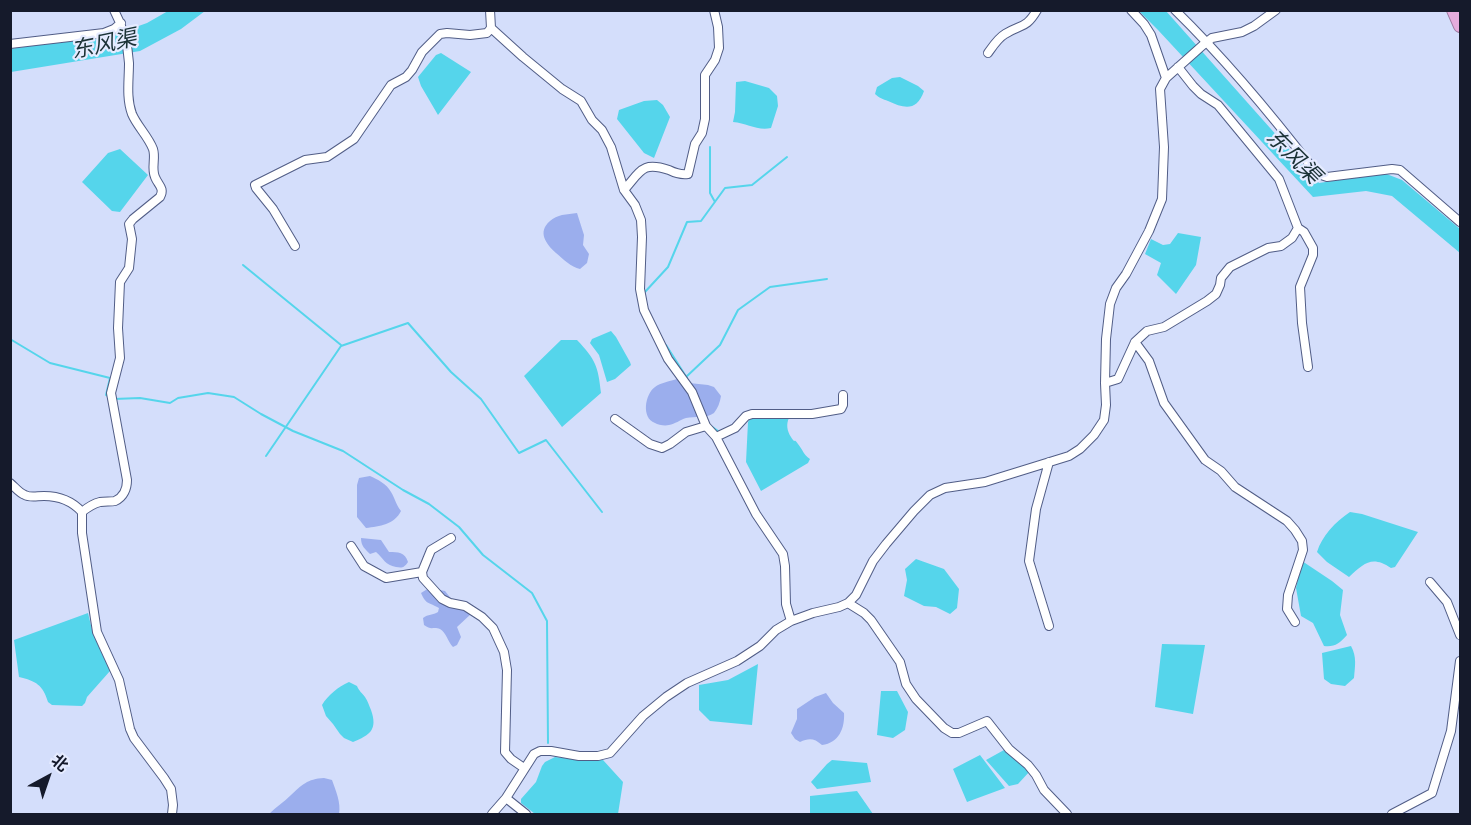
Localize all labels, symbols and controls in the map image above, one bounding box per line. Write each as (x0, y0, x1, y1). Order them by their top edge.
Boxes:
water label: 东风渠 (69, 25, 139, 65)
water label: 东风渠 (1260, 124, 1326, 190)
north arrow (18, 747, 78, 807)
text: 北 (48, 750, 72, 775)

